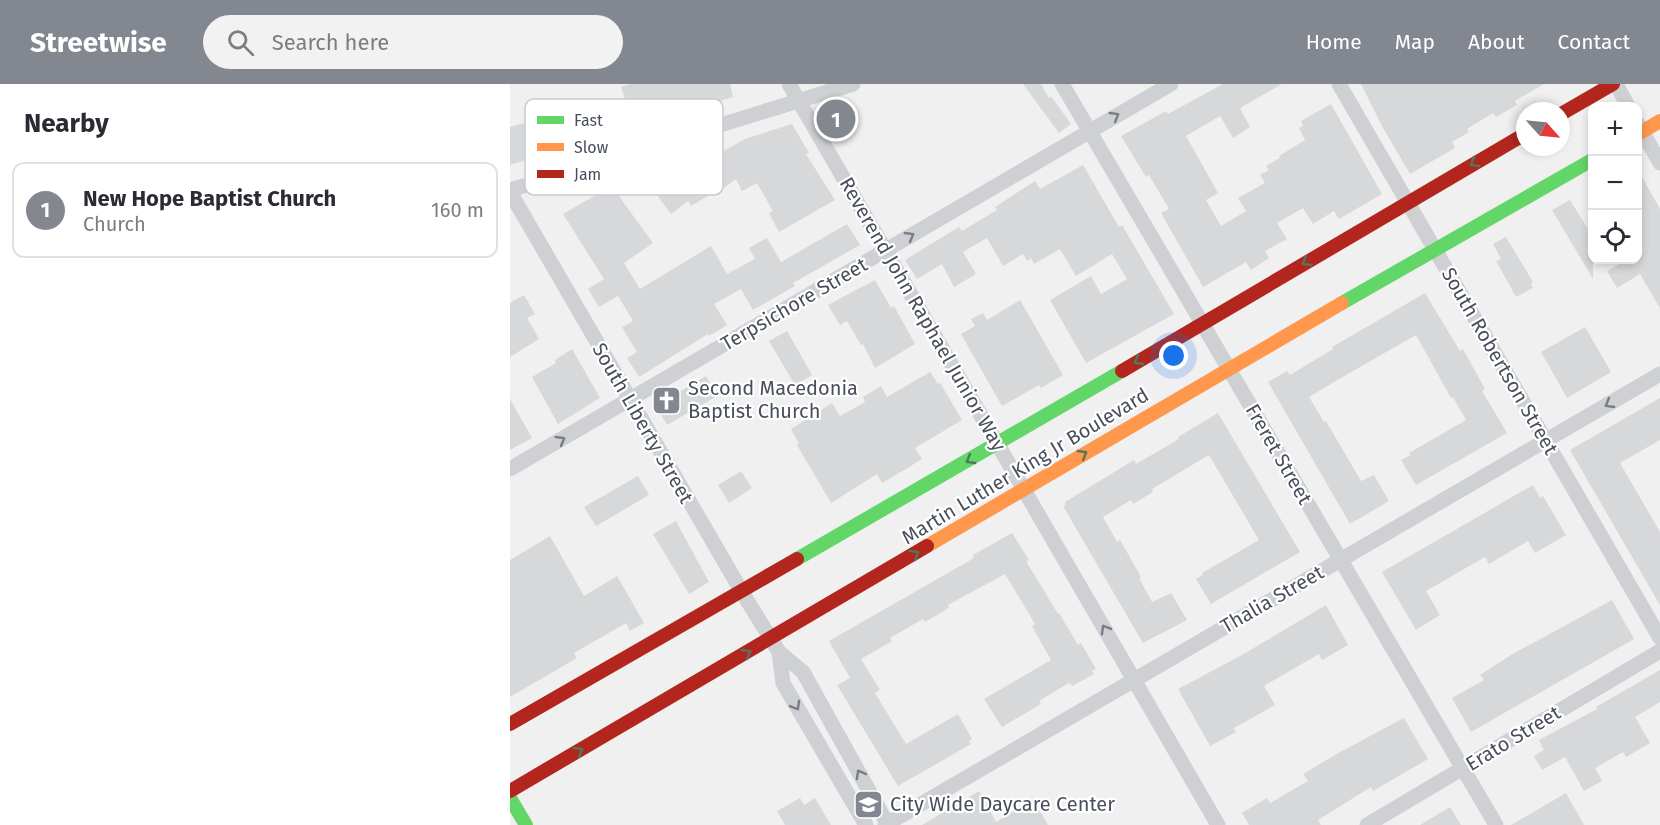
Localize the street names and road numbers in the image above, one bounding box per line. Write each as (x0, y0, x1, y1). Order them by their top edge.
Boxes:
street label: Reverend John Raphael Junior Way (835, 173, 1012, 455)
street label: Terpsichore Street (716, 252, 872, 356)
street label: South Robertson Street (1437, 263, 1564, 459)
street label: South Liberty Street (587, 339, 699, 508)
street label: Martin Luther King Jr Boulevard (897, 383, 1153, 549)
street label: Freret Street (1241, 400, 1318, 509)
street label: Thalia Street (1216, 560, 1328, 638)
street label: Erato Street (1461, 700, 1566, 776)

